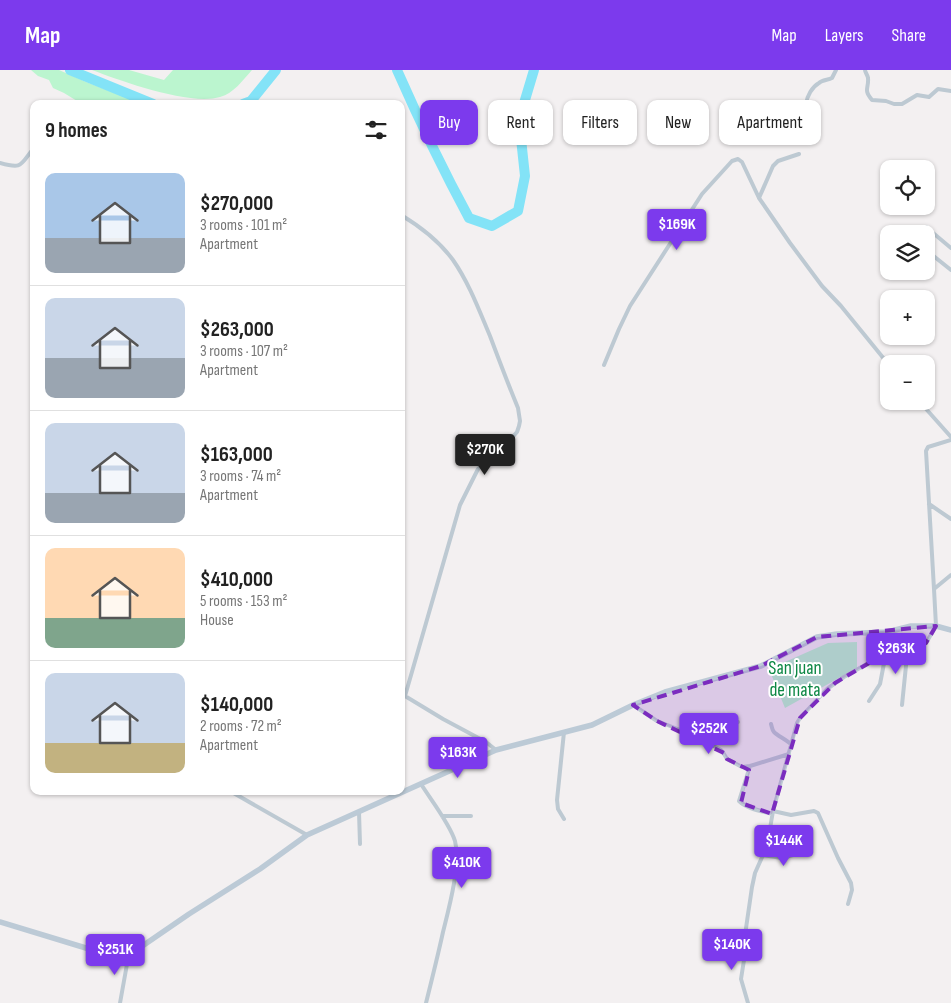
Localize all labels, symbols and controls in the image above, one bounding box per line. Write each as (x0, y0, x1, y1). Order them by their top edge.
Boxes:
text: Map (25, 21, 60, 50)
text: Map (772, 25, 797, 46)
text: Layers (825, 25, 864, 46)
text: Share (892, 25, 926, 46)
chip: Buy (420, 100, 478, 145)
chip: Rent (488, 100, 553, 145)
chip: Filters (563, 100, 637, 145)
chip: New (647, 100, 709, 145)
chip: Apartment (719, 100, 821, 145)
icon: filters (362, 116, 390, 144)
text: 9 homes (45, 118, 108, 143)
map controls (880, 160, 935, 410)
button: locate (880, 160, 935, 215)
text: $270,000 (200, 191, 273, 216)
icon: home (85, 193, 145, 253)
pin: $169K (642, 208, 712, 251)
text: $169K (658, 215, 696, 234)
text: 3 rooms · 101 m² (200, 216, 287, 235)
button: layers (880, 225, 935, 280)
text: Apartment (200, 235, 258, 254)
button: + (880, 290, 935, 345)
text: $263,000 (200, 317, 274, 342)
icon: home (85, 318, 145, 378)
text: 3 rooms · 107 m² (200, 342, 288, 361)
button: − (880, 355, 935, 410)
text: Apartment (200, 361, 258, 380)
pin: $270K (450, 434, 520, 476)
text: $270K (466, 440, 504, 459)
text: $163,000 (200, 442, 273, 467)
icon: home (85, 443, 145, 503)
text: 3 rooms · 74 m² (200, 467, 281, 486)
text: Apartment (200, 486, 258, 505)
text: $410,000 (200, 567, 273, 592)
icon: home (85, 568, 145, 628)
text: 5 rooms · 153 m² (200, 592, 287, 611)
text: House (200, 611, 234, 630)
pin: $263K (861, 632, 931, 675)
text: $263K (877, 639, 915, 658)
park label: San juan de mata (768, 657, 822, 702)
text: $140,000 (200, 692, 273, 717)
icon: home (85, 693, 145, 753)
pin: $252K (674, 712, 744, 755)
text: 2 rooms · 72 m² (200, 717, 282, 736)
text: $252K (690, 719, 728, 738)
text: Apartment (200, 736, 258, 755)
pin: $163K (423, 736, 493, 779)
text: $163K (439, 743, 477, 762)
pin: $144K (749, 824, 819, 867)
text: $144K (765, 831, 803, 850)
pin: $410K (427, 846, 497, 889)
text: $410K (443, 853, 481, 872)
pin: $140K (697, 928, 767, 971)
pin: $251K (80, 934, 150, 976)
text: $140K (713, 935, 751, 954)
text: $251K (97, 940, 133, 959)

